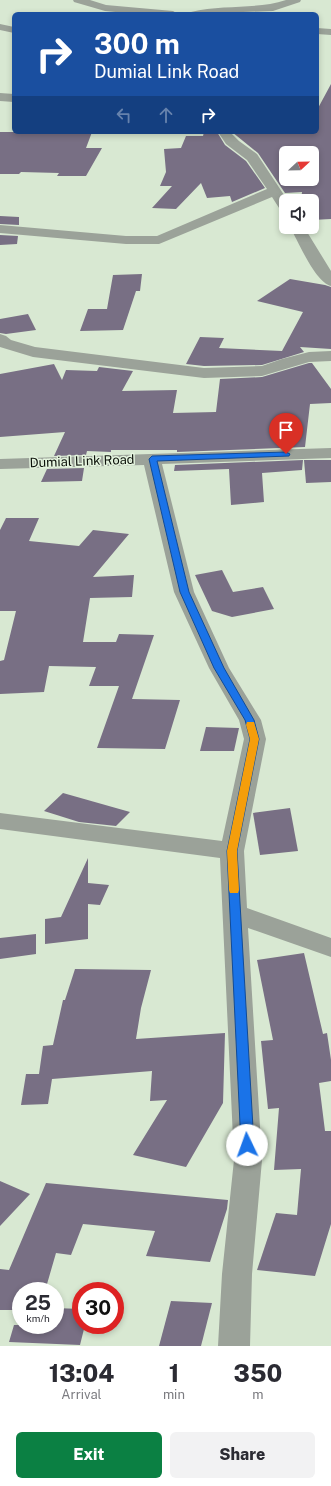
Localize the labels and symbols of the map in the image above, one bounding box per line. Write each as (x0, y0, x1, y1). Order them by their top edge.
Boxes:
north arrow (279, 146, 319, 186)
pin (269, 413, 303, 454)
street label: Dumial Link Road (29, 452, 135, 470)
position arrow (226, 1124, 268, 1166)
speed limit sign: 30 (72, 1282, 124, 1334)

